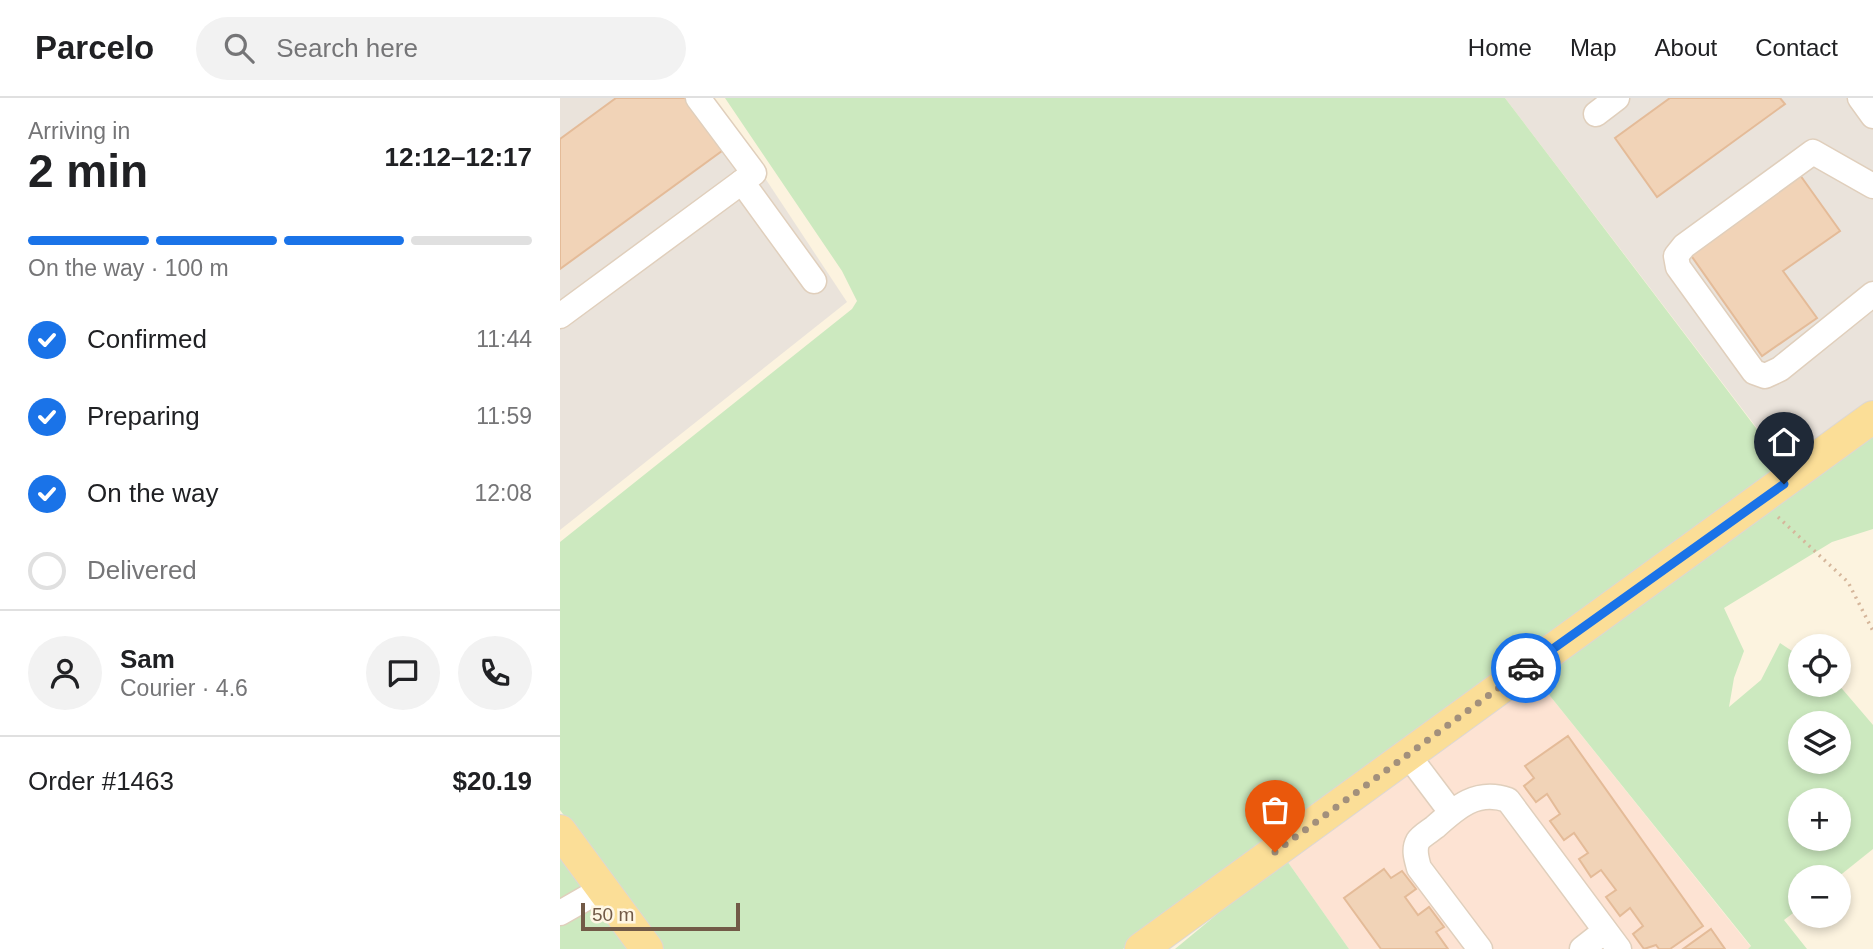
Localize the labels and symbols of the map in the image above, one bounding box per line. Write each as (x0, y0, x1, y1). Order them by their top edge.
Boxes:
pin (1754, 412, 1814, 484)
courier (1491, 633, 1561, 703)
pin (1245, 780, 1305, 852)
scale bar (581, 900, 740, 932)

